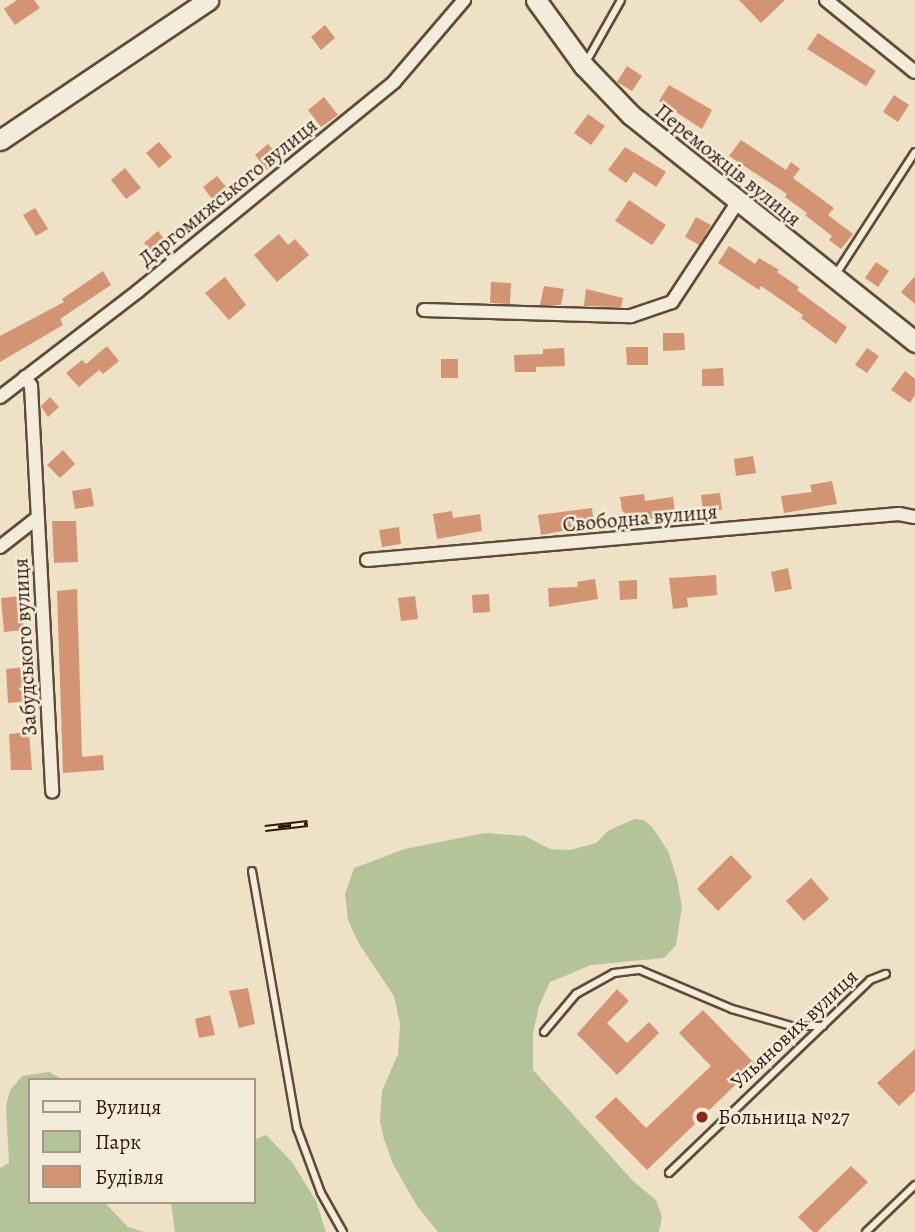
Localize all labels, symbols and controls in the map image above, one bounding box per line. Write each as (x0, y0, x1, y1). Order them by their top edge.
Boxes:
street label: Переможців вулиця (650, 98, 806, 232)
street label: Даргомижського вулиця (134, 112, 322, 272)
street label: Свободна вулиця (561, 499, 719, 537)
street label: Забудського вулиця (8, 557, 42, 737)
street label: Ульянових вулиця (725, 964, 863, 1094)
legend (28, 1078, 256, 1204)
text: Вулиця (95, 1093, 161, 1121)
place label: Больница №27 (718, 1104, 850, 1130)
marker: Больница №27 (692, 1107, 712, 1127)
text: Парк (95, 1128, 141, 1156)
text: Будівля (95, 1163, 164, 1191)

